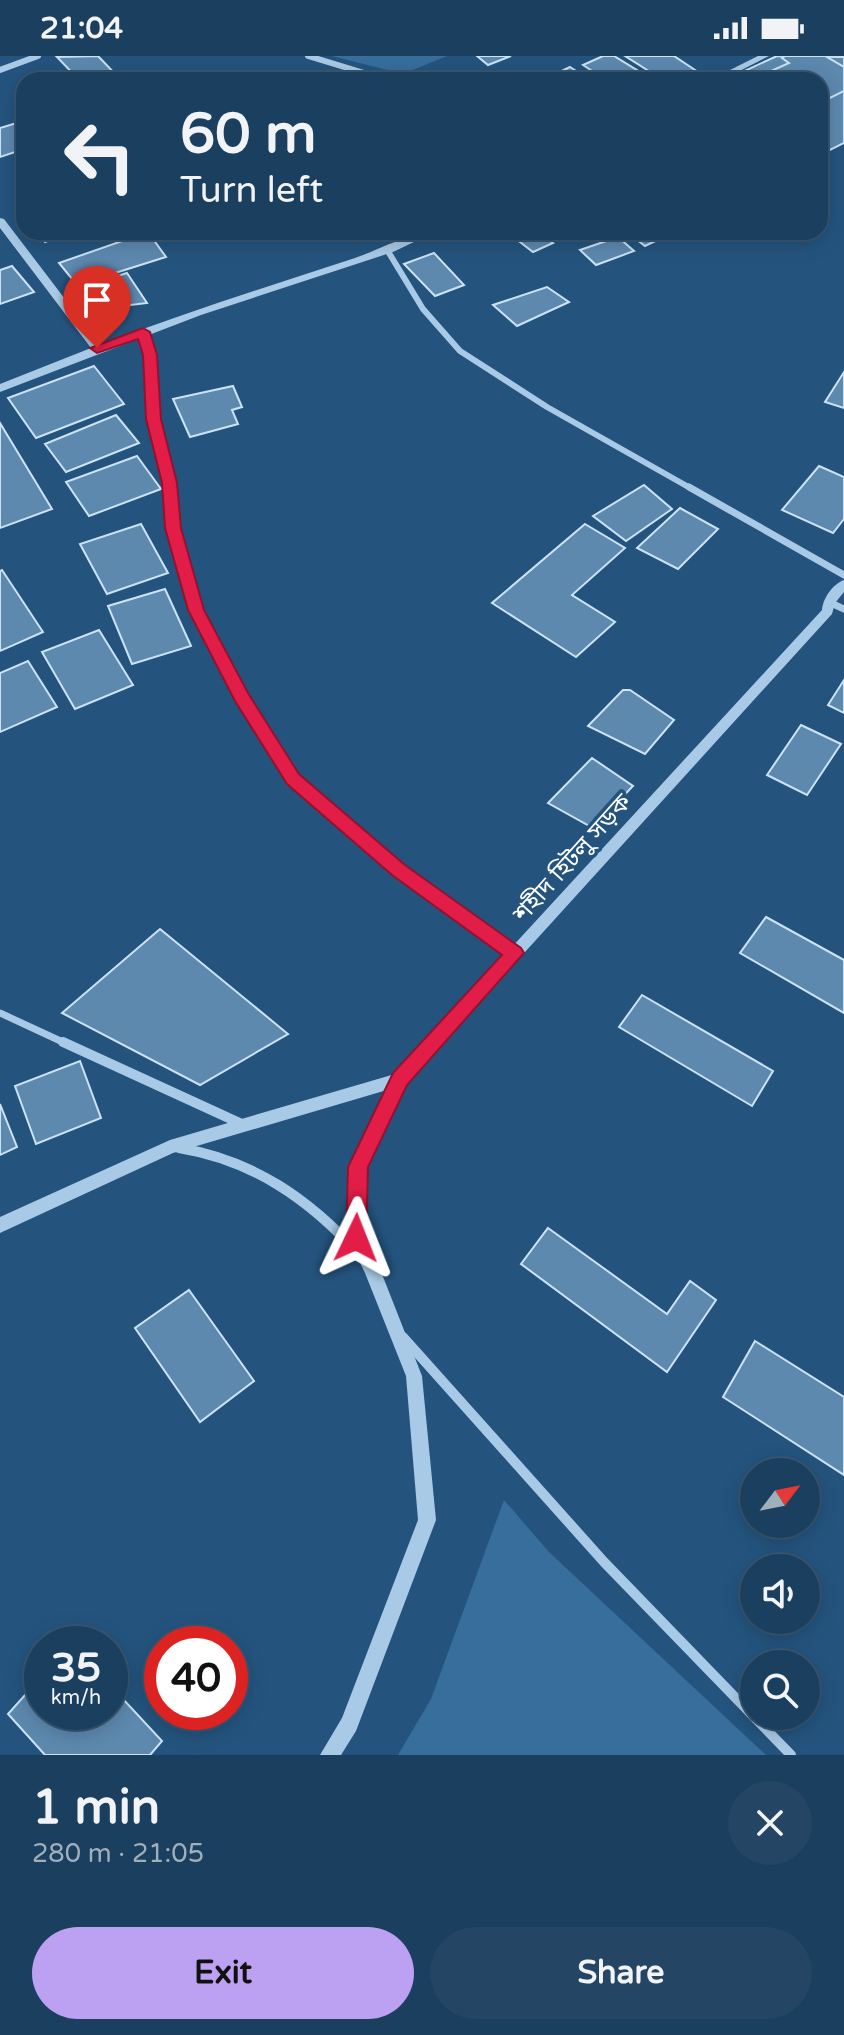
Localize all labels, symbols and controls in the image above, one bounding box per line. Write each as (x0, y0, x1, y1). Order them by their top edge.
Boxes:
text: 21:04 (40, 10, 123, 47)
text: 60 m (180, 101, 316, 168)
icon: left (48, 104, 152, 208)
text: Turn left (180, 169, 323, 212)
pin (63, 266, 131, 348)
icon: arrive (75, 278, 119, 322)
street label: শহীদ হিটলু সড়ক (507, 788, 638, 929)
position arrow (314, 1196, 398, 1280)
north arrow (740, 1458, 820, 1538)
map controls (740, 1458, 820, 1730)
button: sound (740, 1554, 820, 1634)
speed limit sign: 40 (144, 1626, 248, 1730)
text: 35 (51, 1644, 101, 1692)
button: search (740, 1650, 820, 1730)
text: km/h (51, 1686, 101, 1710)
text: 1 min (32, 1779, 160, 1837)
button: close (728, 1781, 812, 1865)
text: 280 m · 21:05 (32, 1838, 204, 1869)
button: Exit (32, 1927, 414, 2019)
button: Share (430, 1927, 812, 2019)

